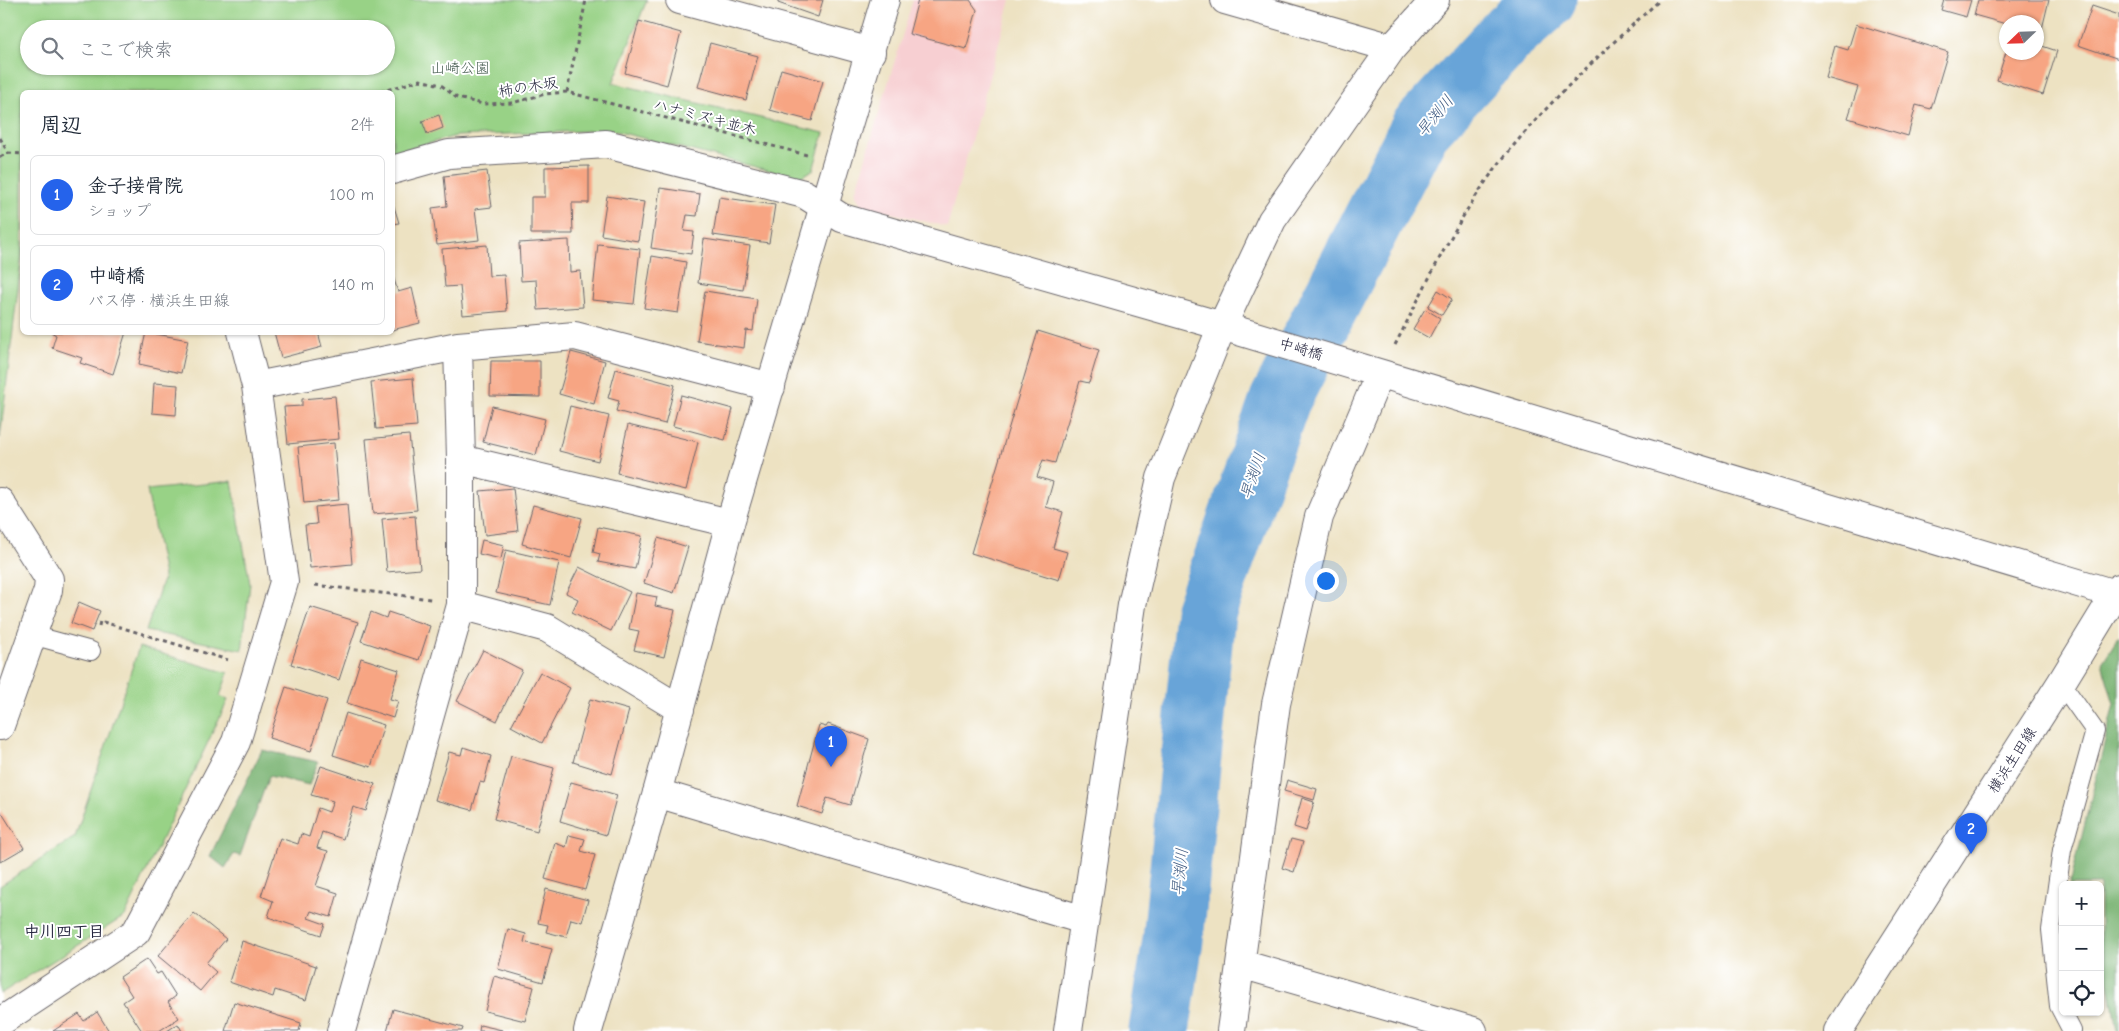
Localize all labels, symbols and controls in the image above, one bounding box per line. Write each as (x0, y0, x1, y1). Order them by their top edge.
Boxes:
north arrow (1999, 15, 2044, 60)
search box (20, 20, 395, 75)
icon: search (38, 34, 66, 62)
text: ここで検索 (78, 39, 173, 61)
park label: 山崎公園 (430, 59, 490, 77)
street label: 柿の木坂 (497, 73, 559, 101)
water label: 早渕川 (1413, 92, 1457, 140)
street label: ハナミズキ並木 (652, 95, 758, 139)
text: 周辺 (40, 113, 82, 137)
text: 2件 (351, 116, 375, 134)
text: 金子接骨院 (88, 175, 183, 197)
text: 1 (54, 186, 60, 204)
text: 100 m (330, 186, 374, 204)
text: ショップ (88, 202, 151, 220)
text: 中崎橋 (88, 265, 145, 287)
text: 2 (53, 276, 61, 294)
text: 140 m (332, 276, 374, 294)
text: バス停 · 横浜生田線 (88, 292, 230, 310)
street label: 中崎橋 (1277, 334, 1325, 364)
water label: 早渕川 (1237, 450, 1269, 502)
your location (1313, 568, 1339, 594)
street label: 横浜生田線 (1984, 724, 2040, 796)
pin: 1 (815, 726, 847, 767)
pin: 2 (1955, 813, 1987, 854)
water label: 早渕川 (1169, 847, 1191, 897)
map controls (2059, 881, 2104, 1016)
button: + (2059, 881, 2104, 926)
district label: 中川四丁目 (24, 923, 104, 941)
button: − (2059, 926, 2104, 971)
button: locate (2059, 971, 2104, 1016)

